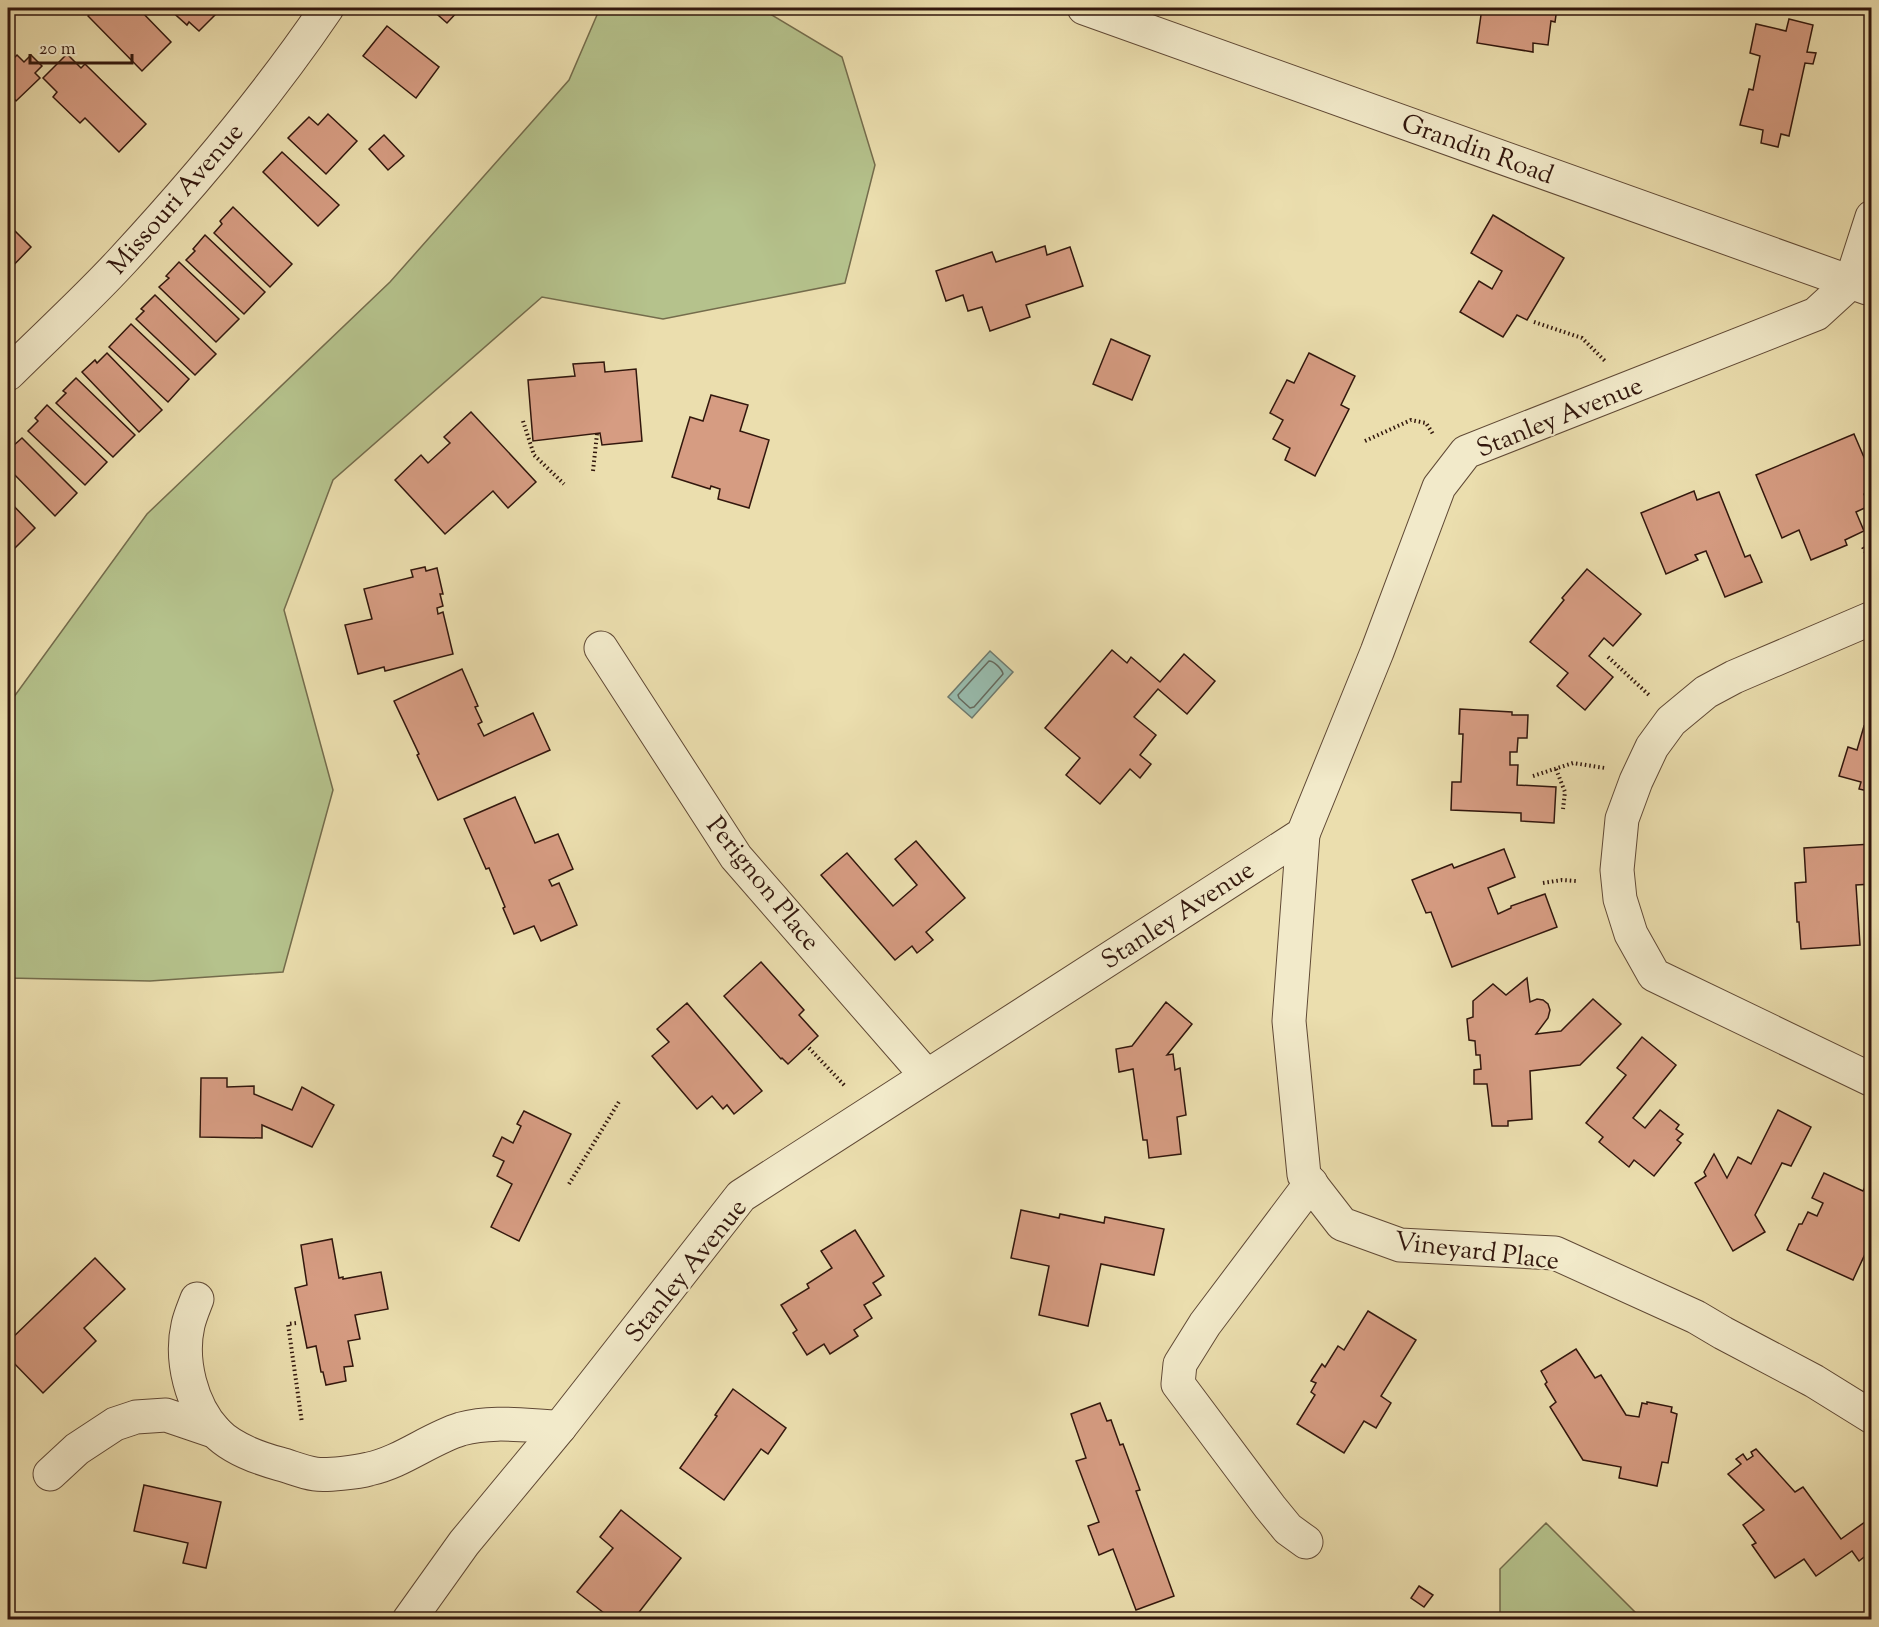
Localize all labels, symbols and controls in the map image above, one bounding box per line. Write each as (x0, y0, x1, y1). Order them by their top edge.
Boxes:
scale bar (30, 27, 132, 65)
text: 20 m (39, 37, 76, 63)
street label: Grandin Road (1396, 106, 1559, 195)
street label: Missouri Avenue (100, 116, 253, 284)
street label: Stanley Avenue (1472, 368, 1648, 468)
street label: Perignon Place (696, 810, 828, 960)
street label: Stanley Avenue (1095, 853, 1262, 979)
street label: Stanley Avenue (617, 1192, 757, 1352)
street label: Vineyard Place (1392, 1224, 1561, 1281)

